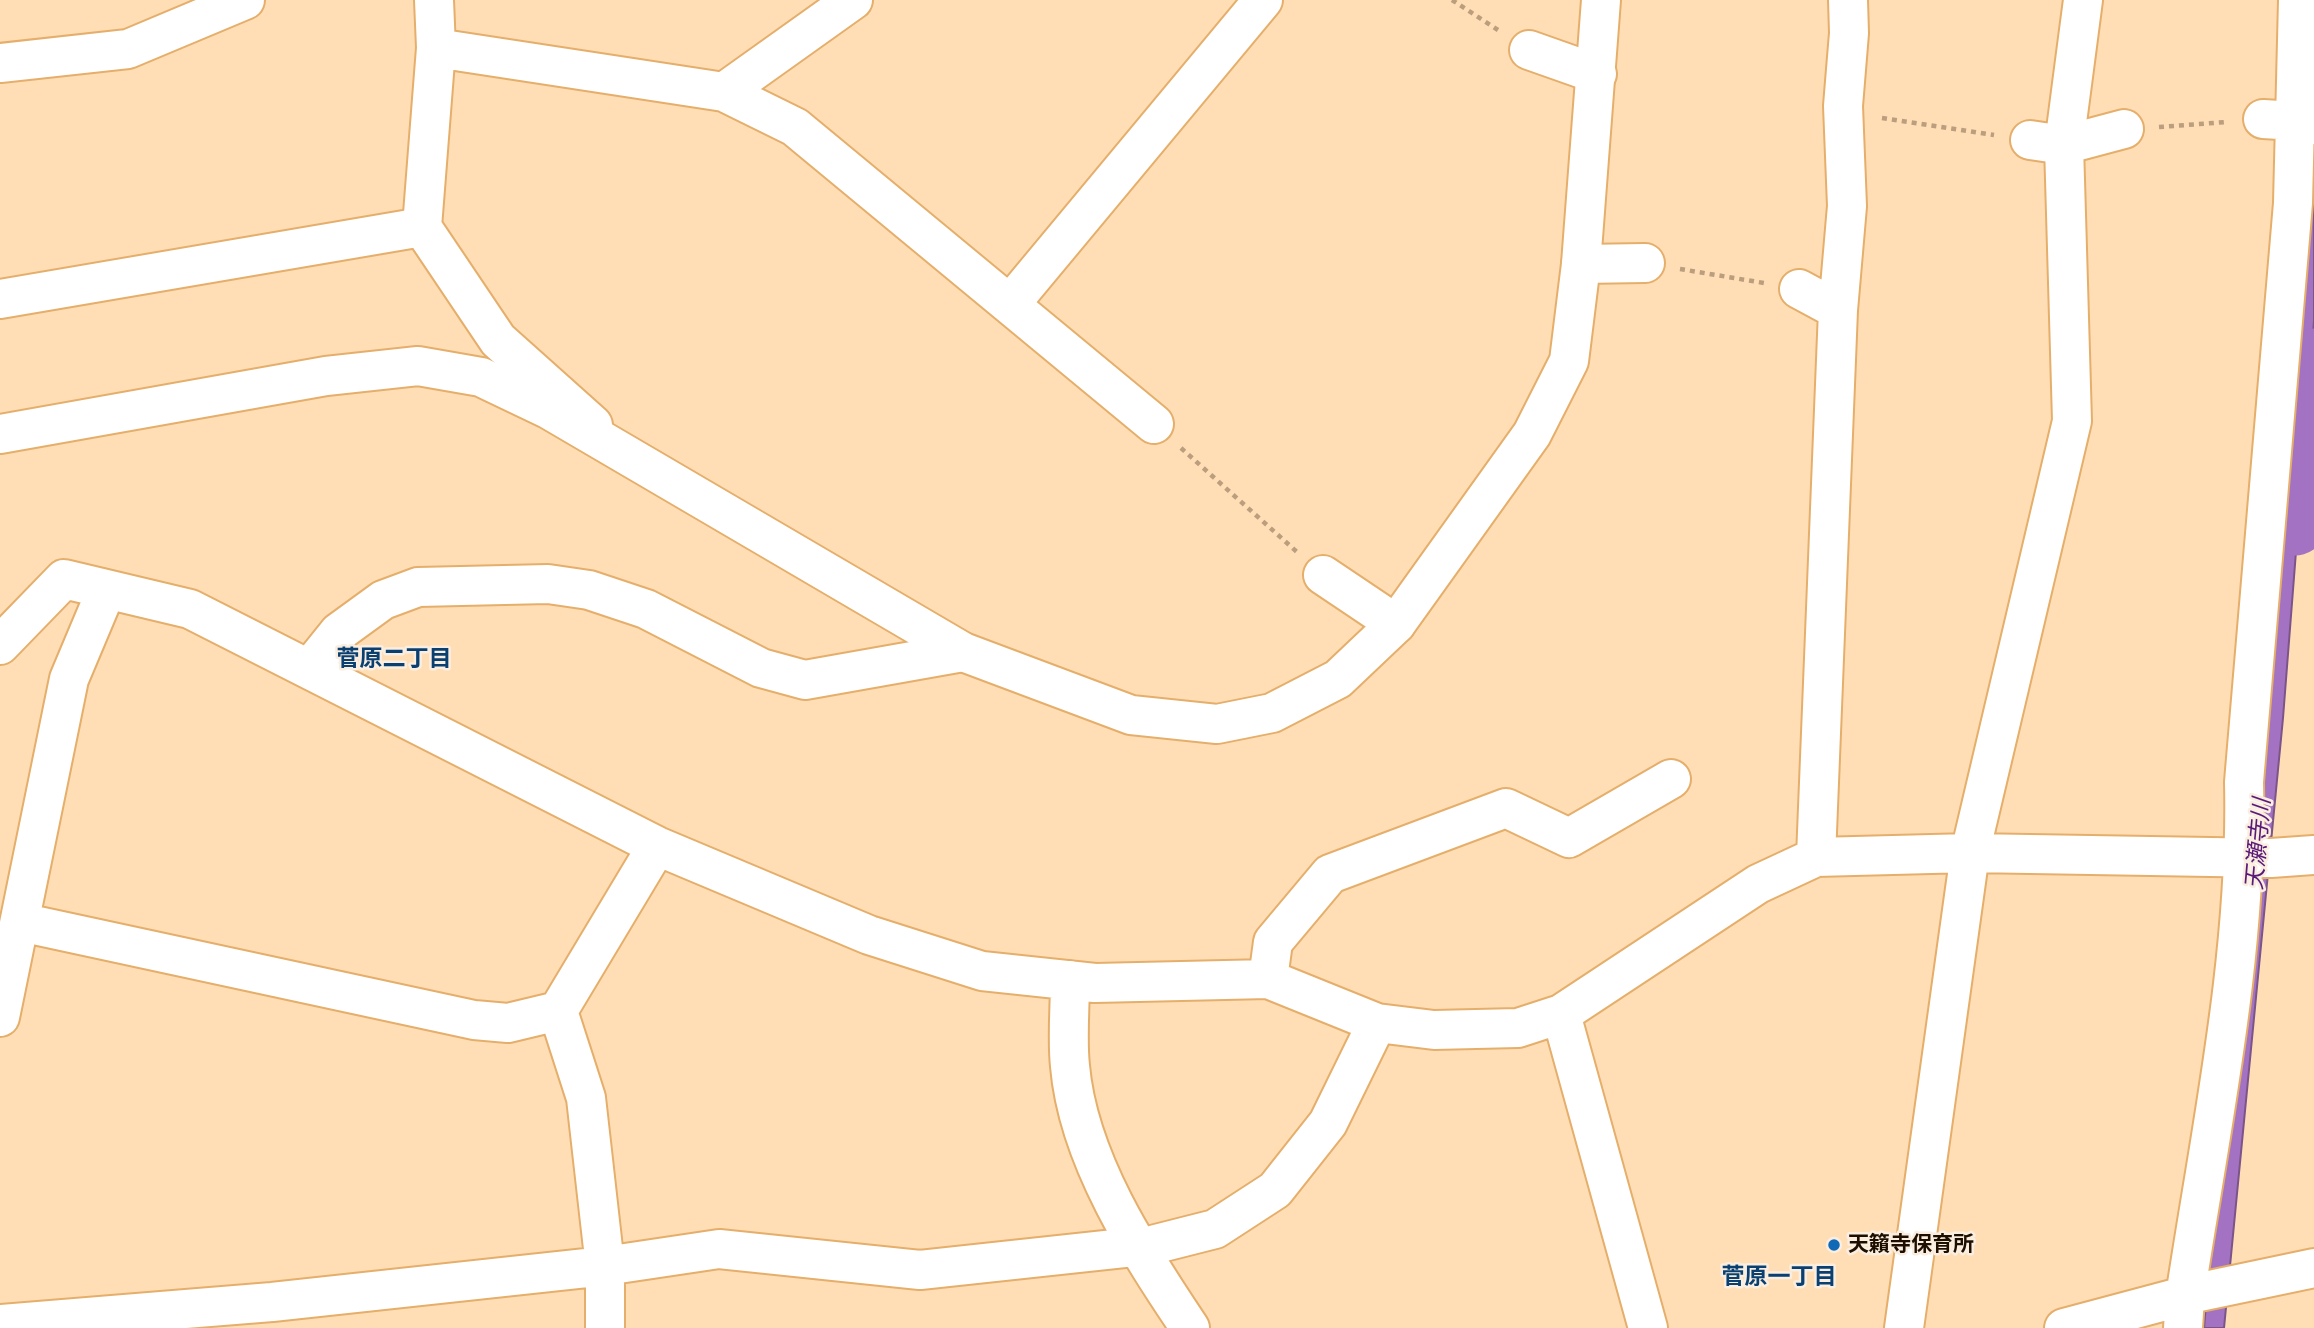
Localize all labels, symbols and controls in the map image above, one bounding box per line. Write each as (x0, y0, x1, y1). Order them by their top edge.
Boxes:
district label: 菅原二丁目 (337, 645, 451, 673)
water label: 天瀬寺川 (2241, 797, 2277, 891)
place label: 天籟寺保育所 (1848, 1232, 1974, 1258)
marker: 天籟寺保育所 (1826, 1237, 1842, 1253)
district label: 菅原一丁目 (1722, 1263, 1836, 1291)

